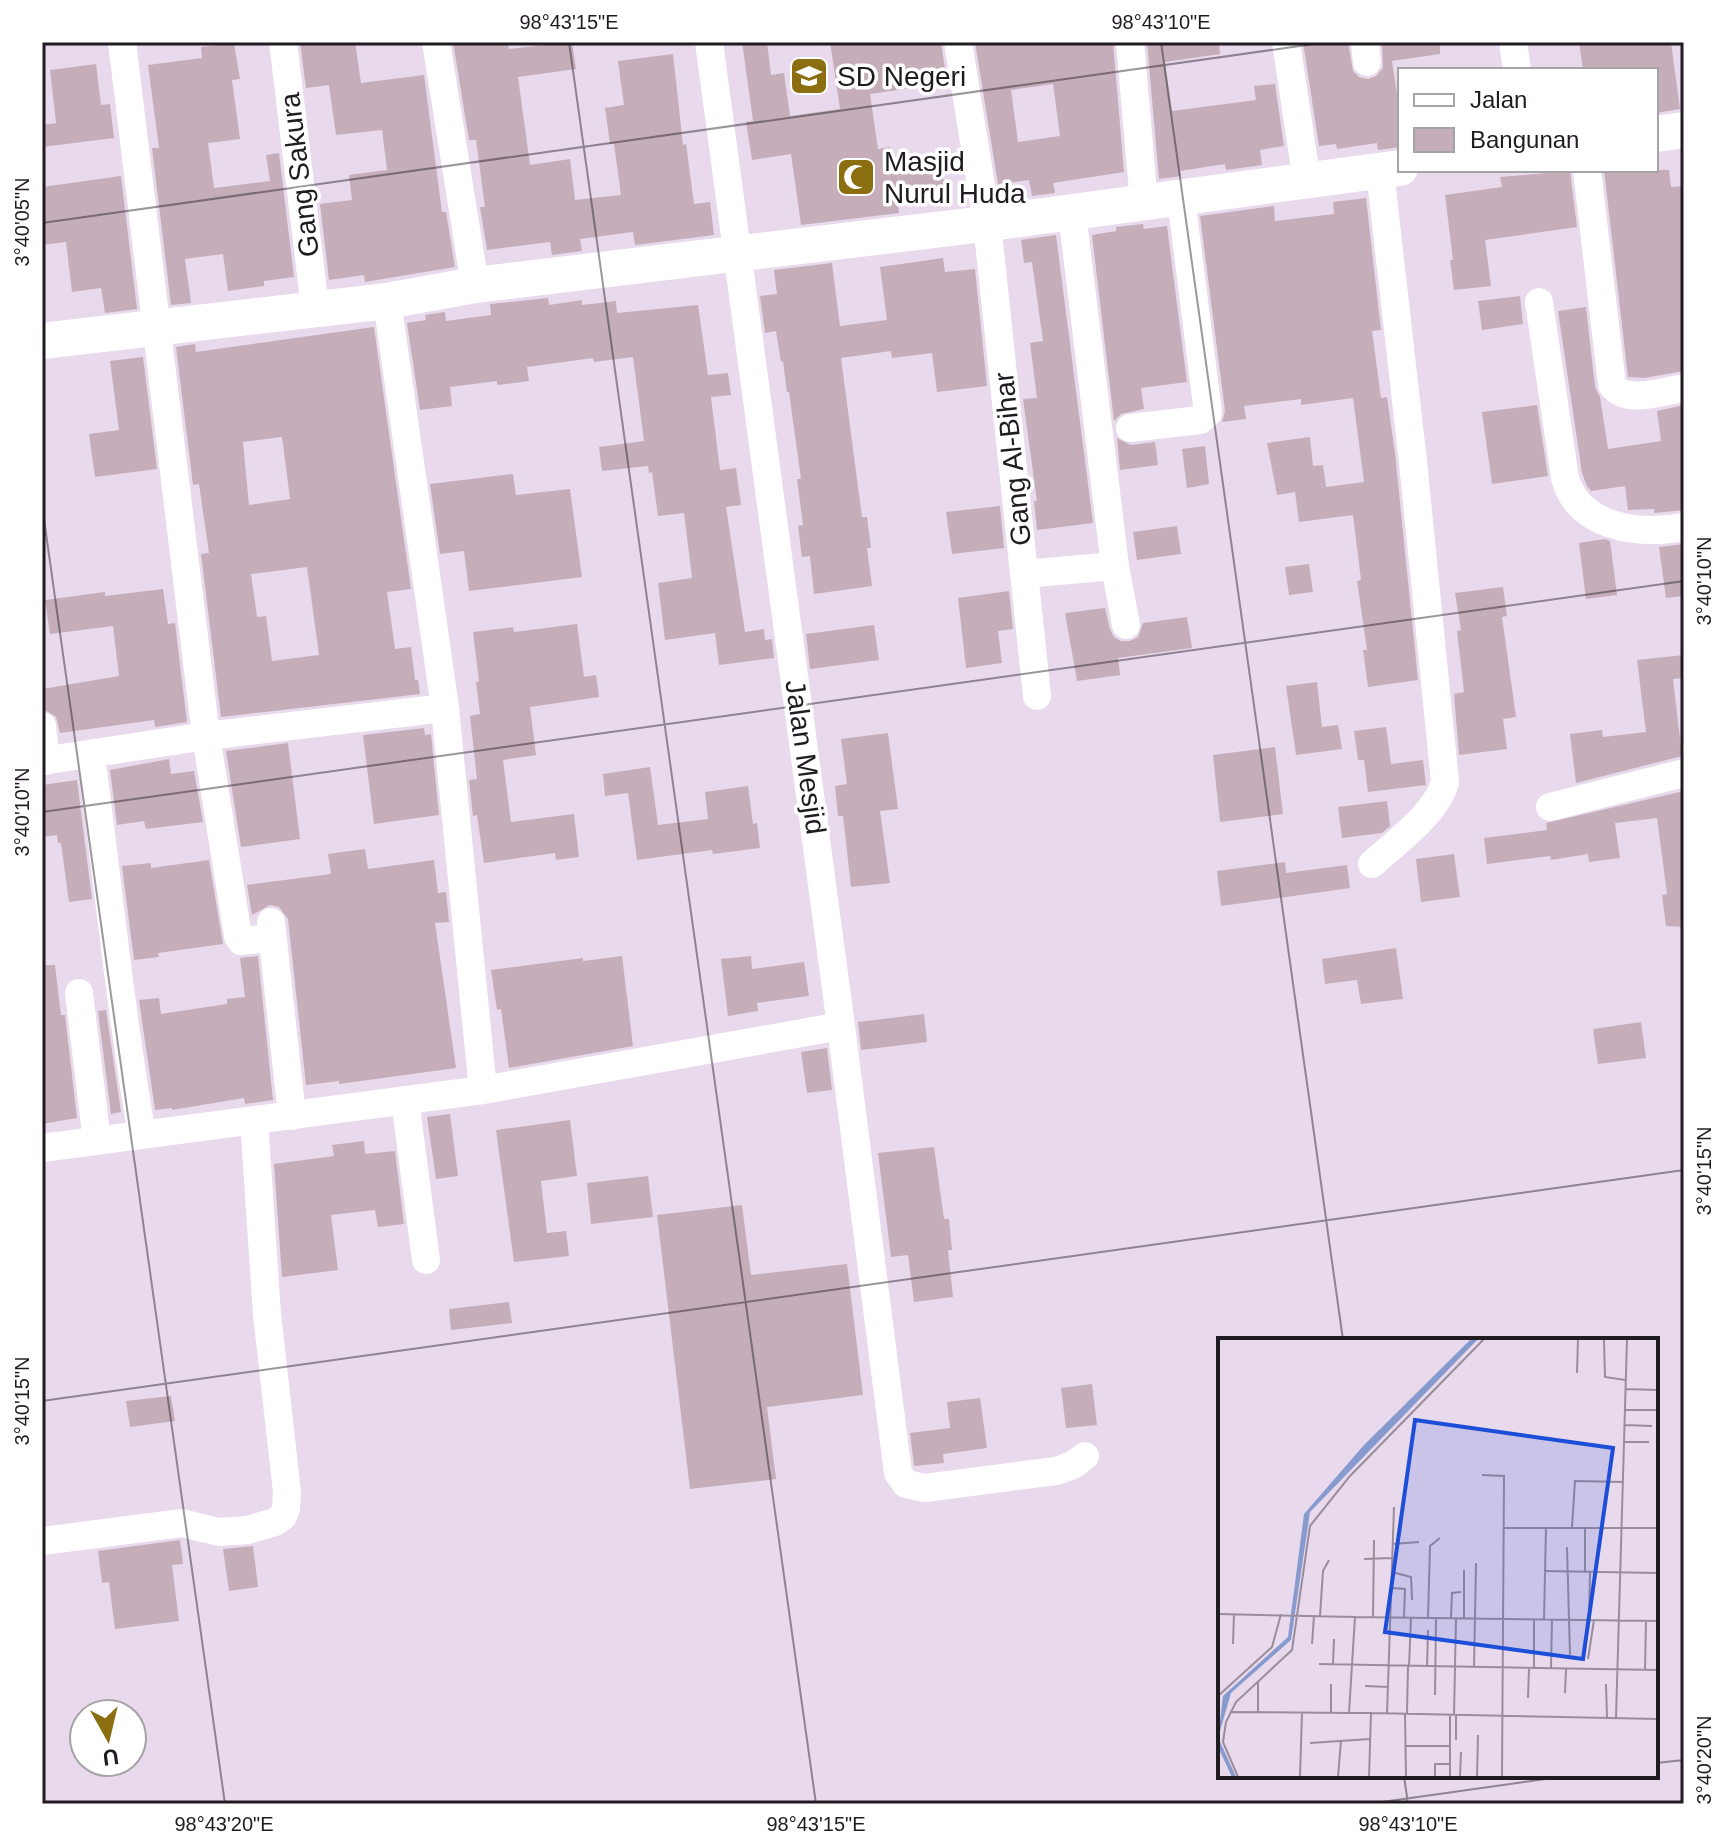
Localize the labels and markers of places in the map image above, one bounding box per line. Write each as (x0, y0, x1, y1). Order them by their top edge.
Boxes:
school or university icon: SD Negeri (788, 55, 830, 97)
place label: SD Negeri (837, 61, 966, 92)
place label: Masjid Nurul Huda (884, 146, 1026, 209)
mosque icon: Masjid Nurul Huda (835, 156, 877, 198)

